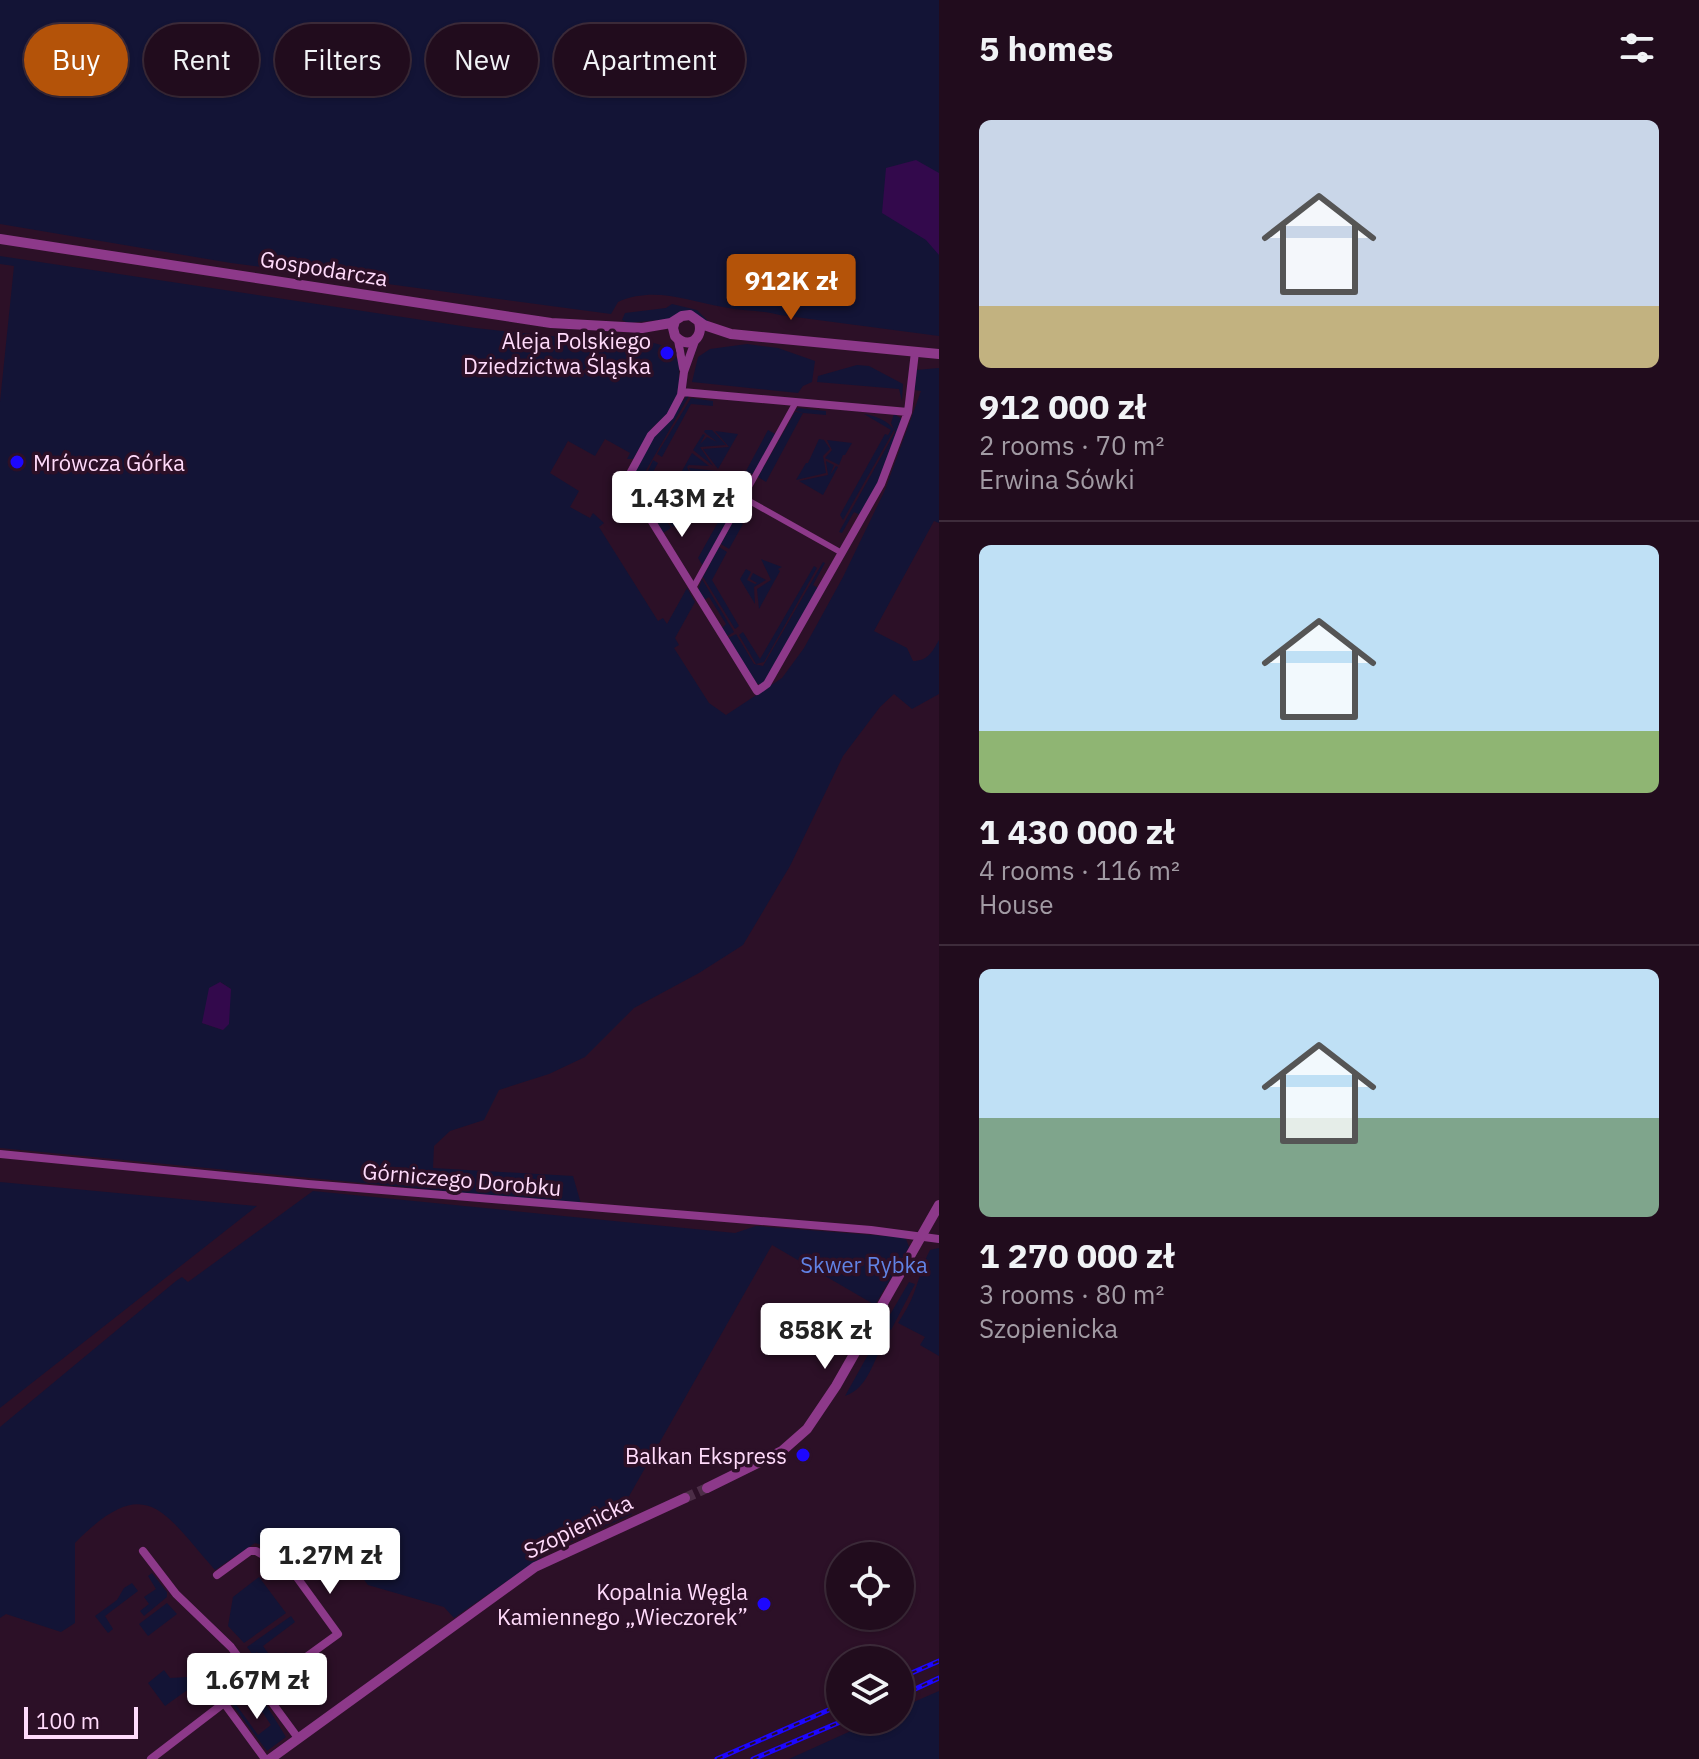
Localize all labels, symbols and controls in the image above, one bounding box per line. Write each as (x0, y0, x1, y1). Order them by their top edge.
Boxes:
chip: Buy (24, 24, 128, 96)
chip: Rent (144, 24, 259, 96)
chip: Filters (275, 24, 410, 96)
chip: New (426, 24, 538, 96)
chip: Apartment (554, 24, 745, 96)
text: 5 homes (979, 26, 1114, 70)
icon: filters (1615, 26, 1659, 70)
icon: home (1247, 172, 1391, 316)
street label: Gospodarcza (258, 244, 390, 292)
pin: 912K zł (717, 254, 865, 322)
text: 912K zł (745, 263, 837, 297)
place label: Aleja Polskiego Dziedzictwa Śląska (463, 326, 651, 380)
marker: Aleja Polskiego Dziedzictwa Śląska (658, 344, 676, 362)
text: 912 000 zł (979, 384, 1146, 428)
text: 2 rooms · 70 m² (979, 428, 1164, 462)
place label: Mrówcza Górka (33, 448, 185, 477)
marker: Mrówcza Górka (8, 453, 26, 471)
text: Erwina Sówki (979, 462, 1135, 496)
pin: 1.43M zł (599, 471, 765, 539)
text: 1.43M zł (630, 480, 734, 514)
icon: home (1247, 597, 1391, 741)
text: 1 430 000 zł (979, 809, 1174, 853)
text: 4 rooms · 116 m² (979, 853, 1180, 887)
text: House (979, 887, 1054, 921)
icon: home (1247, 1021, 1391, 1165)
street label: Górniczego Dorobku (361, 1156, 563, 1202)
text: 1 270 000 zł (979, 1233, 1174, 1277)
park label: Skwer Rybka (800, 1250, 928, 1279)
text: 3 rooms · 80 m² (979, 1277, 1164, 1311)
pin: 858K zł (751, 1303, 899, 1371)
text: Szopienicka (979, 1311, 1118, 1345)
text: 858K zł (779, 1312, 871, 1346)
place label: Balkan Ekspress (625, 1441, 787, 1470)
marker: Balkan Ekspress (794, 1446, 812, 1464)
street label: Szopienicka (519, 1487, 637, 1565)
pin: 1.27M zł (247, 1528, 413, 1596)
text: 1.27M zł (278, 1537, 382, 1571)
map controls (826, 1542, 914, 1734)
button: locate (826, 1542, 914, 1630)
place label: Kopalnia Węgla Kamiennego „Wieczorek” (497, 1577, 748, 1631)
marker: Kopalnia Węgla Kamiennego „Wieczorek” (755, 1595, 773, 1613)
button: layers (826, 1646, 914, 1734)
pin: 1.67M zł (174, 1653, 340, 1721)
text: 1.67M zł (205, 1662, 309, 1696)
scale bar (24, 1703, 138, 1739)
text: 100 m (36, 1706, 100, 1735)

